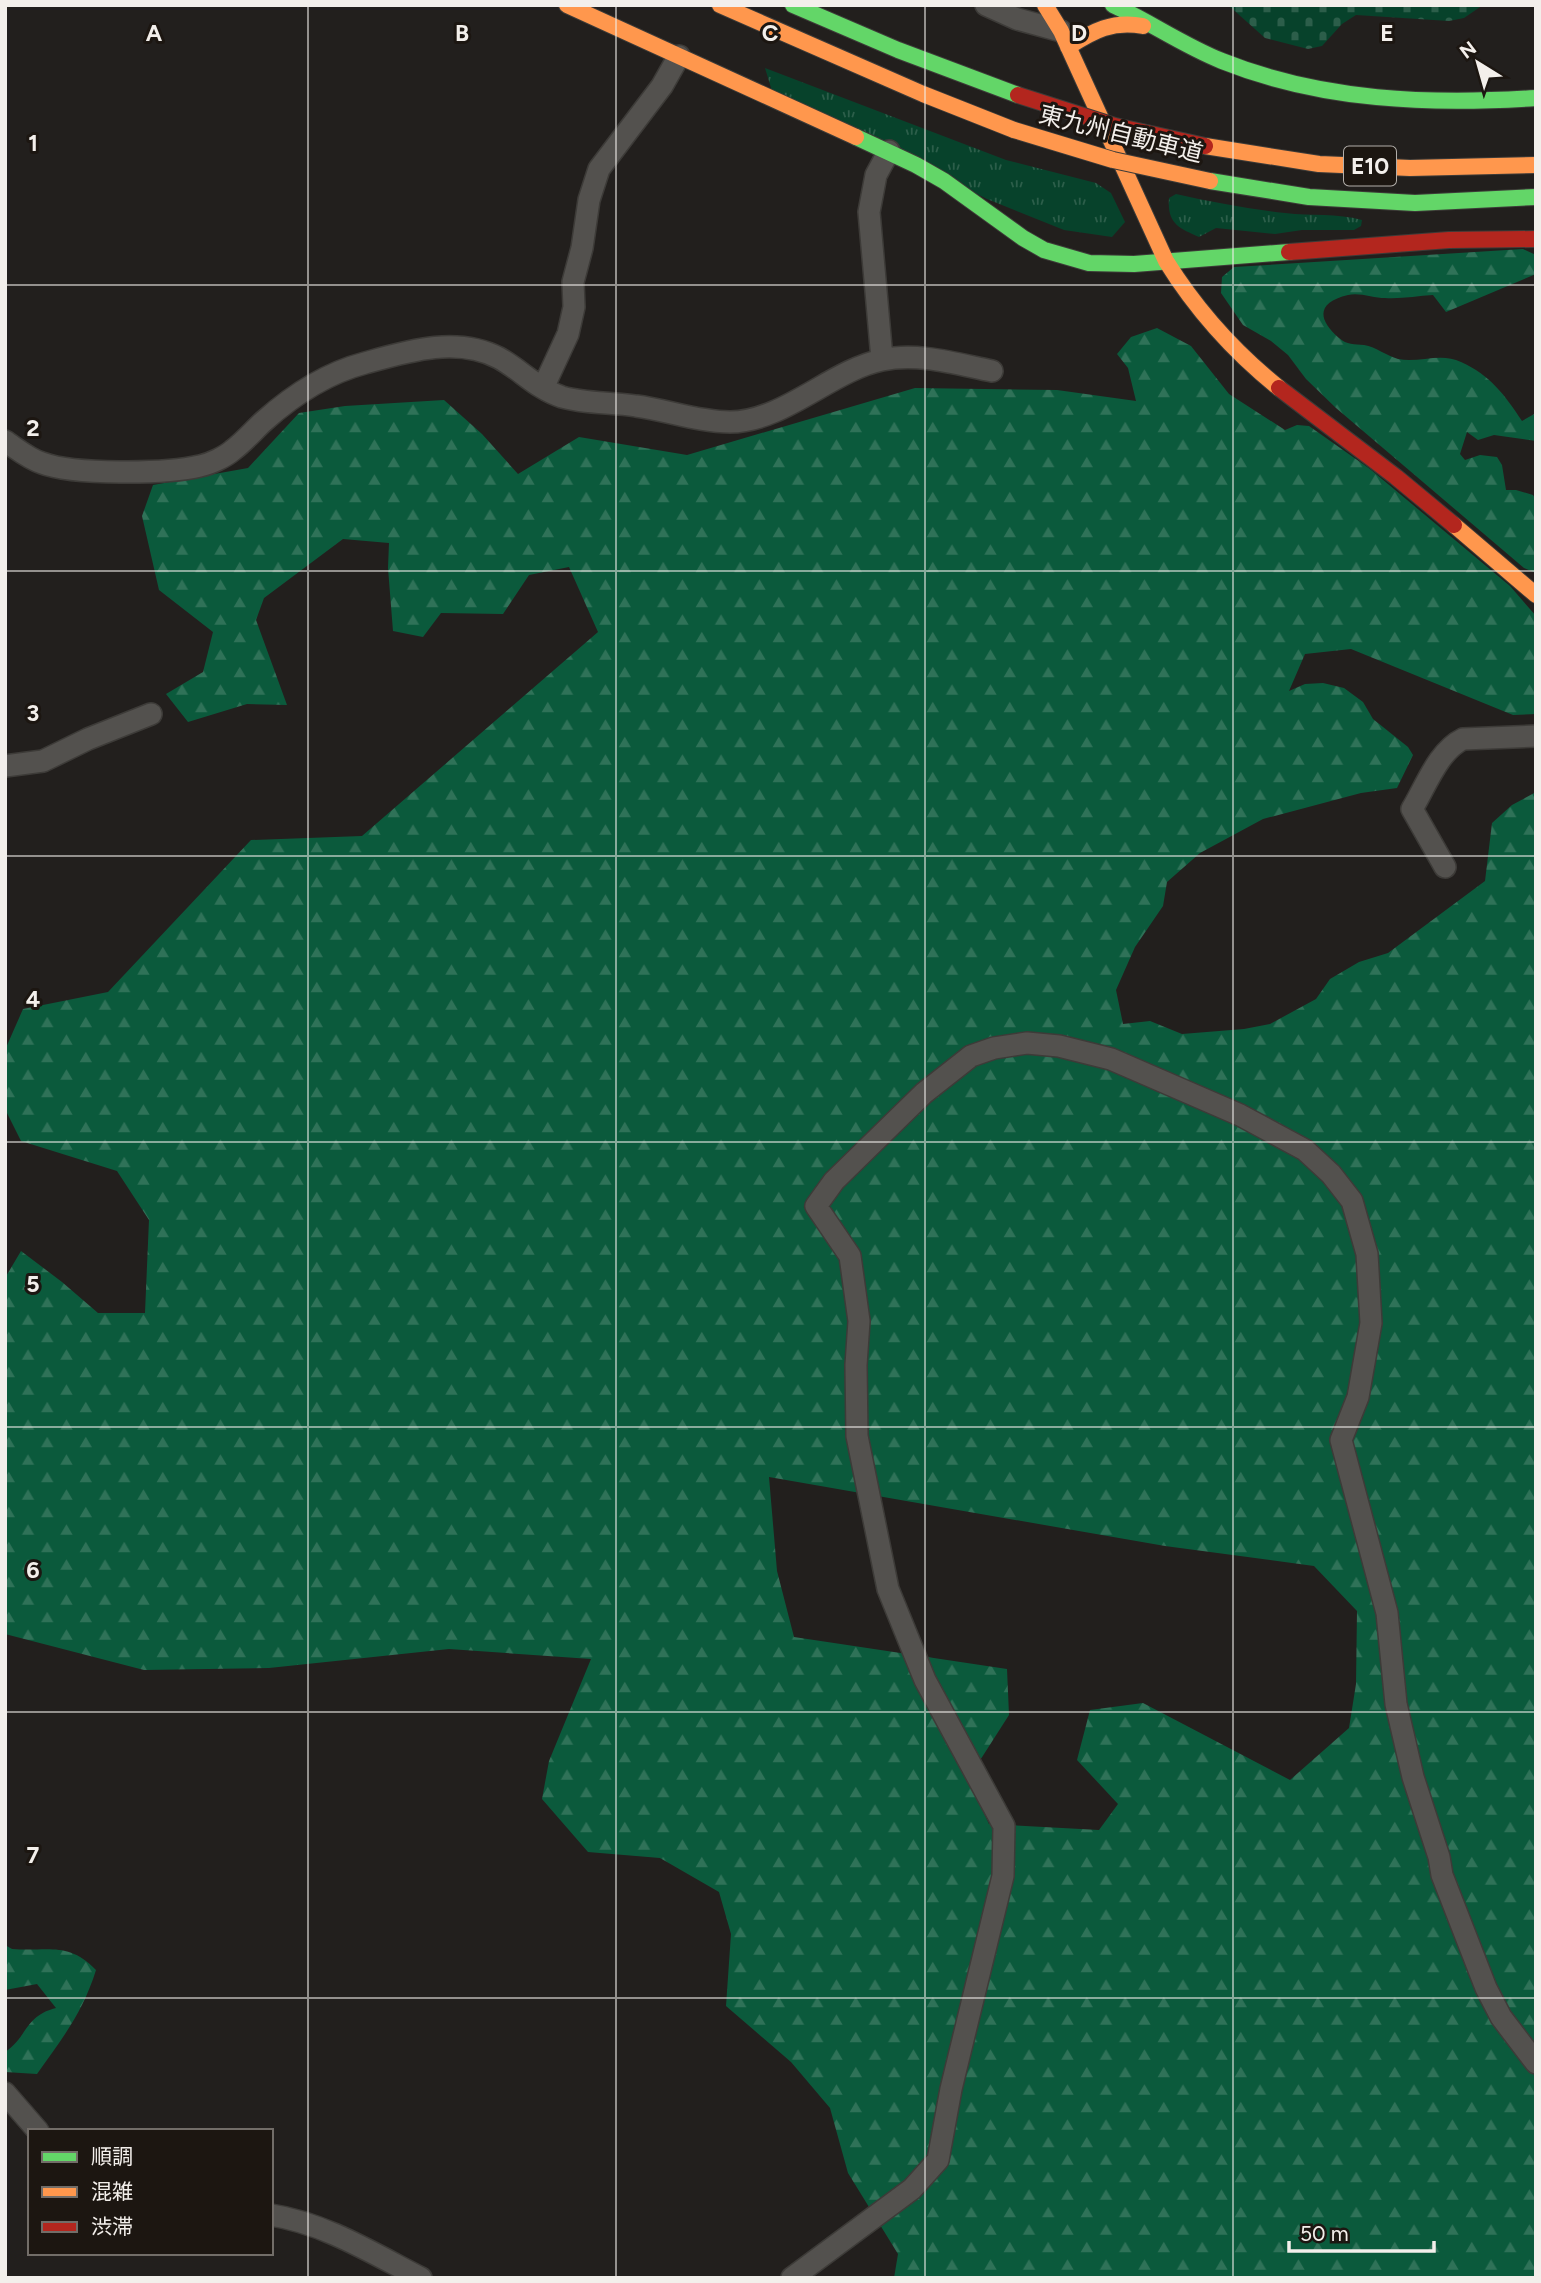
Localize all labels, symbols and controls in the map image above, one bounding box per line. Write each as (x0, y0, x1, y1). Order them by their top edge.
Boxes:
text: A (146, 19, 163, 47)
text: B (455, 19, 469, 47)
text: C (762, 19, 779, 47)
text: D (1071, 19, 1087, 47)
text: E (1380, 19, 1394, 47)
north arrow (1443, 28, 1513, 98)
text: N (1455, 36, 1481, 63)
street label: 東九州自動車道 (1036, 99, 1206, 168)
text: 1 (28, 129, 38, 157)
road number: E10 (1344, 146, 1396, 186)
text: 2 (26, 414, 40, 442)
text: 3 (27, 699, 39, 727)
text: 4 (26, 985, 40, 1013)
text: 5 (26, 1270, 40, 1298)
text: 6 (26, 1556, 40, 1584)
text: 7 (27, 1841, 40, 1869)
legend (28, 2129, 273, 2255)
text: 順調 (91, 2144, 133, 2169)
text: 混雑 (91, 2179, 133, 2204)
scale bar (1289, 2210, 1434, 2254)
text: 渋滞 (91, 2214, 133, 2239)
text: 50 m (1300, 2221, 1349, 2246)

